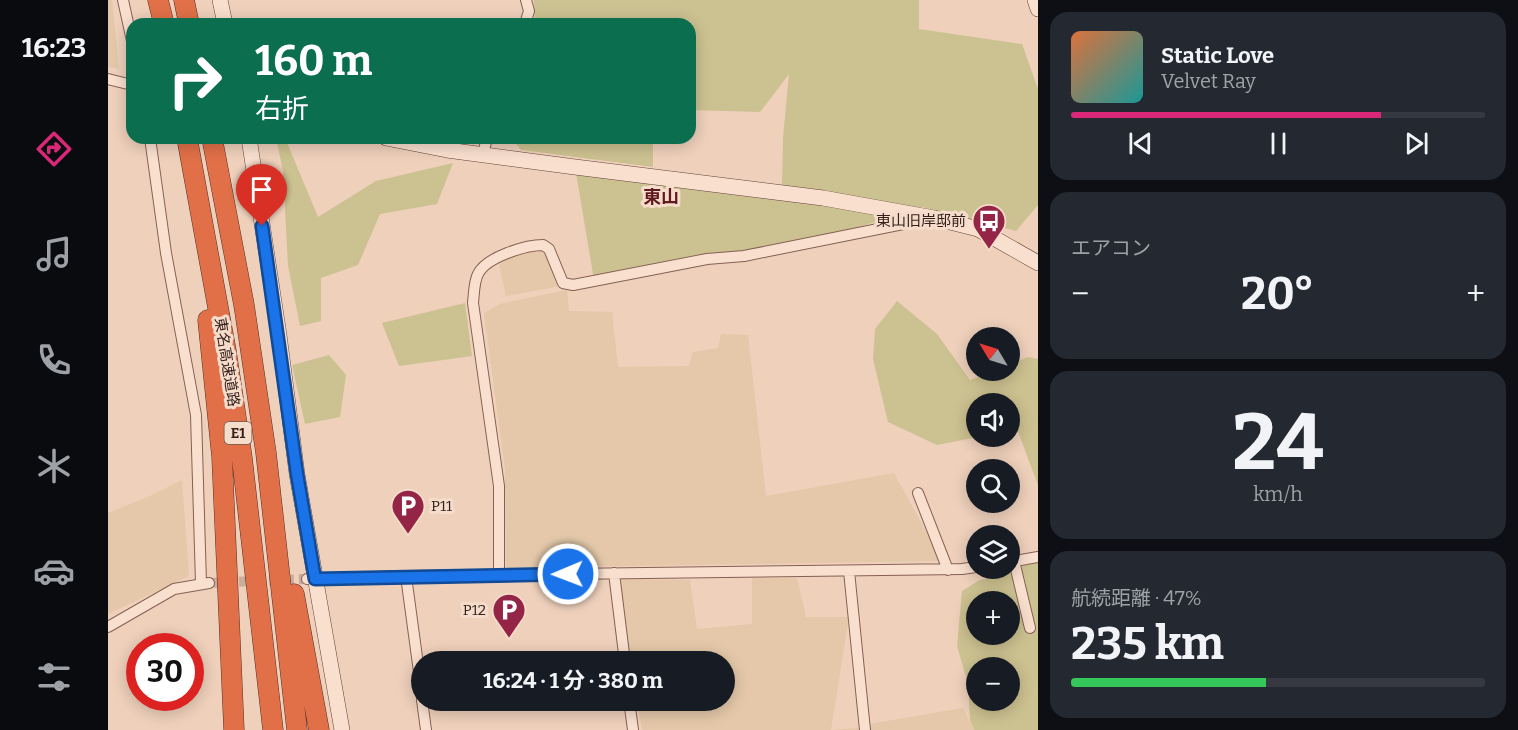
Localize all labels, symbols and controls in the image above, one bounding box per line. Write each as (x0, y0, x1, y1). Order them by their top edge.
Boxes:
text: 16:23 (22, 32, 86, 64)
text: 160 m (255, 36, 372, 86)
icon: right (156, 42, 234, 120)
text: Static Love (1161, 42, 1274, 69)
text: Velvet Ray (1161, 69, 1256, 93)
text: 右折 (255, 93, 309, 125)
icon: previous (1124, 127, 1157, 160)
icon: pause (1262, 127, 1295, 160)
icon: next (1400, 127, 1433, 160)
icon: directions (33, 128, 75, 170)
pin (236, 164, 287, 226)
icon: arrive (245, 173, 278, 206)
district label: 東山 (643, 186, 679, 208)
bus stop icon: 東山旧岸邸前 (971, 203, 1007, 250)
place label: 東山旧岸邸前 (876, 212, 966, 230)
icon: music (33, 233, 75, 275)
text: エアコン (1071, 236, 1151, 260)
text: 20° (1241, 267, 1314, 321)
text: − (1071, 274, 1089, 314)
text: + (1466, 274, 1485, 314)
street label: 東名高速道路 (211, 316, 243, 408)
north arrow (966, 327, 1020, 381)
map controls (966, 327, 1020, 711)
icon: phone (33, 339, 75, 381)
button: sound (966, 393, 1020, 447)
text: 24 (1232, 396, 1324, 490)
road number: E1 (224, 422, 252, 444)
icon: climate (33, 445, 75, 487)
button: search (966, 459, 1020, 513)
text: km/h (1253, 482, 1303, 506)
parking icon: P11 (390, 488, 426, 535)
place label: P11 (431, 497, 452, 515)
button: layers (966, 525, 1020, 579)
position arrow (536, 542, 600, 606)
icon: car (33, 550, 75, 592)
text: 航続距離 · 47% (1071, 586, 1202, 610)
button: + (966, 591, 1020, 645)
parking icon: P12 (491, 592, 527, 639)
place label: P12 (463, 601, 486, 619)
text: 235 km (1071, 617, 1224, 671)
speed limit sign: 30 (126, 633, 204, 711)
icon: filters (33, 656, 75, 698)
button: − (966, 657, 1020, 711)
text: 16:24 · 1 分 · 380 m (483, 667, 663, 694)

